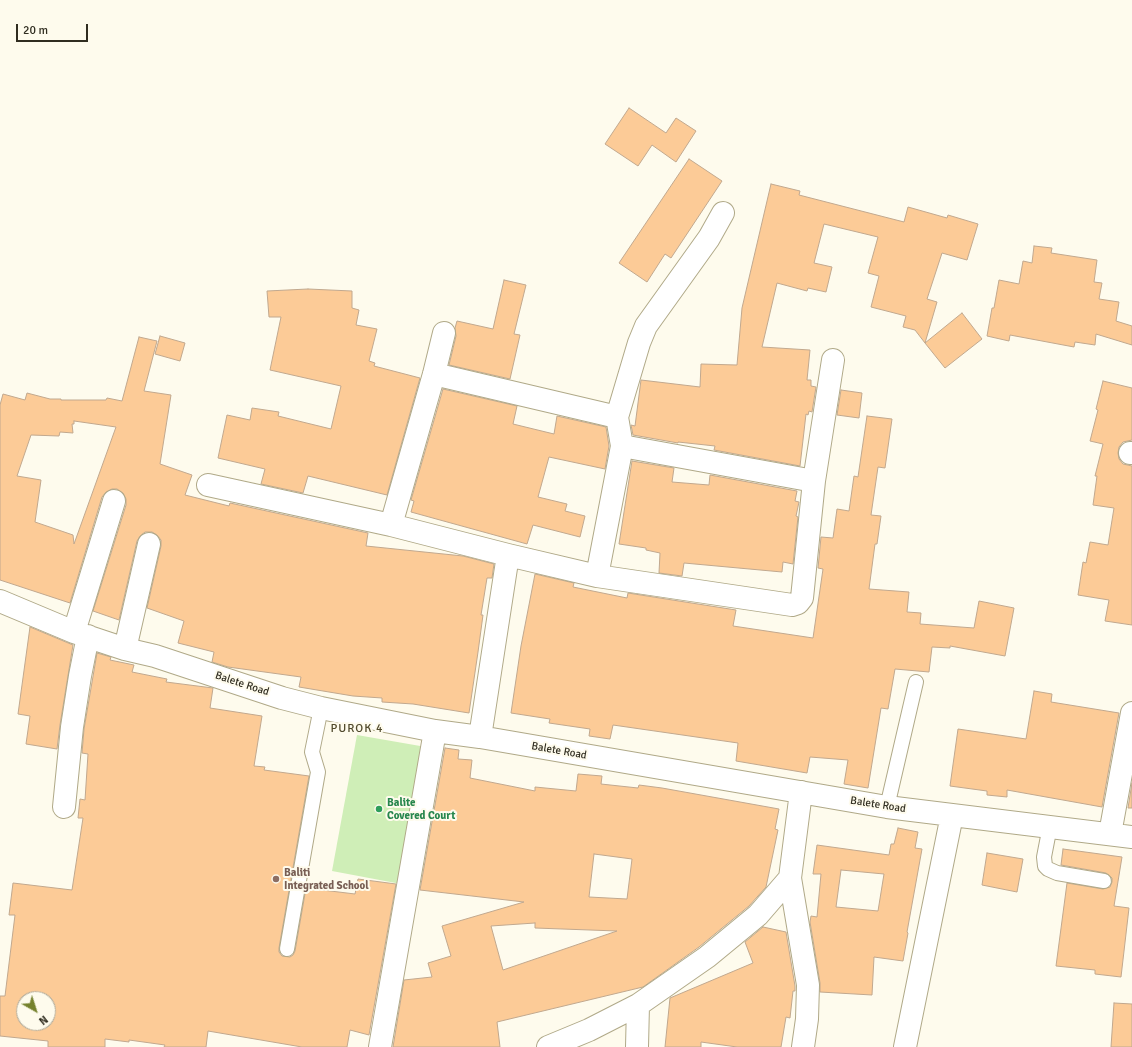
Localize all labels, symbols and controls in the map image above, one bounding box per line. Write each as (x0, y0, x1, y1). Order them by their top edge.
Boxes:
scale bar (18, 16, 90, 42)
text: 20 m (23, 23, 48, 38)
street label: Balete Road (213, 669, 271, 699)
district label: PUROK 4 (330, 722, 384, 736)
street label: Balete Road (530, 740, 588, 762)
street label: Balete Road (849, 794, 907, 816)
place label: Balite Covered Court (387, 796, 455, 822)
marker: Balite Covered Court (374, 804, 384, 814)
place label: Baliti Integrated School (284, 866, 369, 892)
marker: Baliti Integrated School (271, 874, 281, 884)
north arrow (16, 991, 56, 1031)
text: N (36, 1012, 50, 1027)

